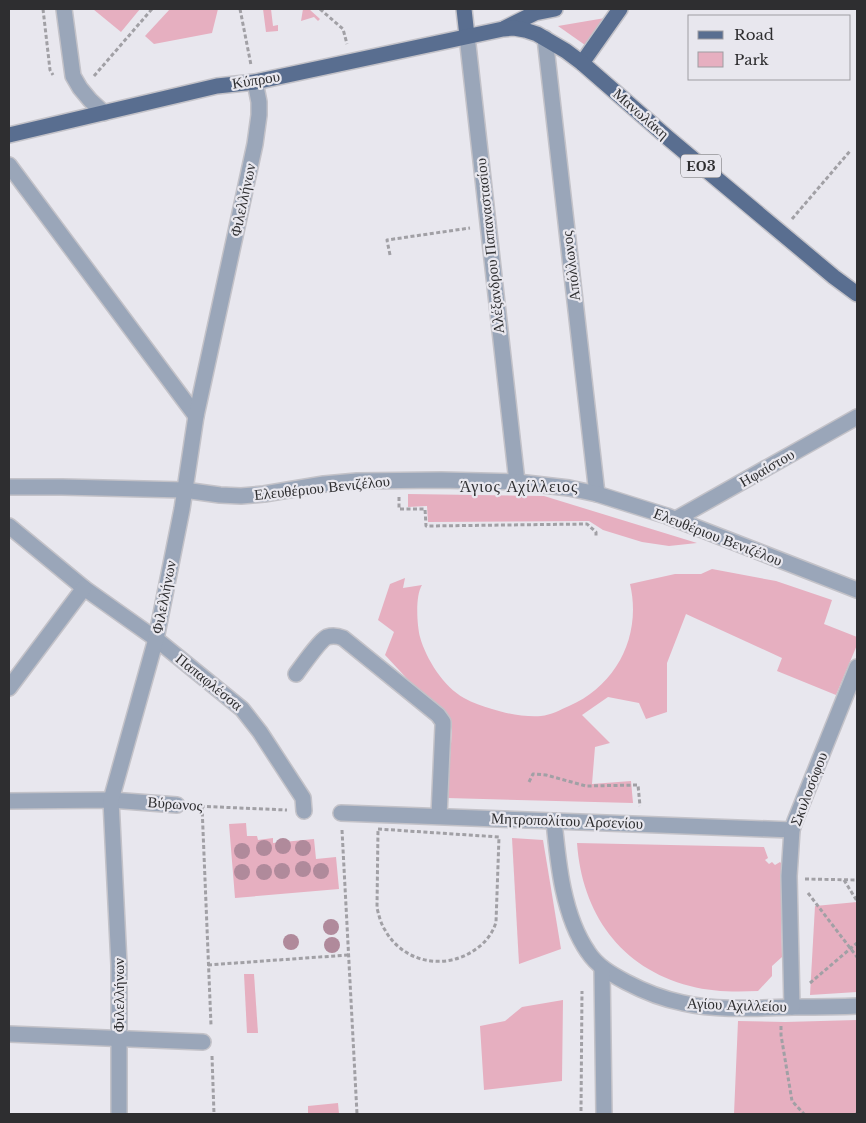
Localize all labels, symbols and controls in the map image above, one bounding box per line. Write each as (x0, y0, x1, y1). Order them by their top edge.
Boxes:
legend (688, 15, 851, 80)
text: Road (734, 25, 774, 44)
text: Park (734, 50, 770, 69)
street label: Κύπρου (231, 66, 281, 93)
street label: Μανωλάκη (609, 84, 673, 143)
road number: ΕΟ3 (681, 154, 721, 178)
street label: Αλέξανδρου Παπαναστασίου (471, 157, 508, 335)
street label: Φιλελλήνων (225, 161, 260, 238)
street label: Απόλλωνος (557, 230, 584, 302)
street label: Ηφαίστου (736, 444, 798, 491)
street label: Ελευθέριου Βενιζέλου (253, 471, 391, 504)
district label: Άγιος Αχίλλειος (460, 476, 578, 496)
street label: Ελευθέριου Βενιζέλου (651, 503, 785, 570)
street label: Φιλελλήνων (147, 558, 180, 635)
street label: Παπαφλέσσα (172, 649, 247, 714)
street label: Σκυλοσόφου (786, 749, 831, 828)
street label: Βύρωνος (147, 792, 203, 815)
street label: Μητροπολίτου Αρσενίου (491, 808, 643, 833)
street label: Φιλελλήνων (109, 958, 128, 1032)
street label: Αγίου Αχιλλείου (687, 993, 787, 1016)

